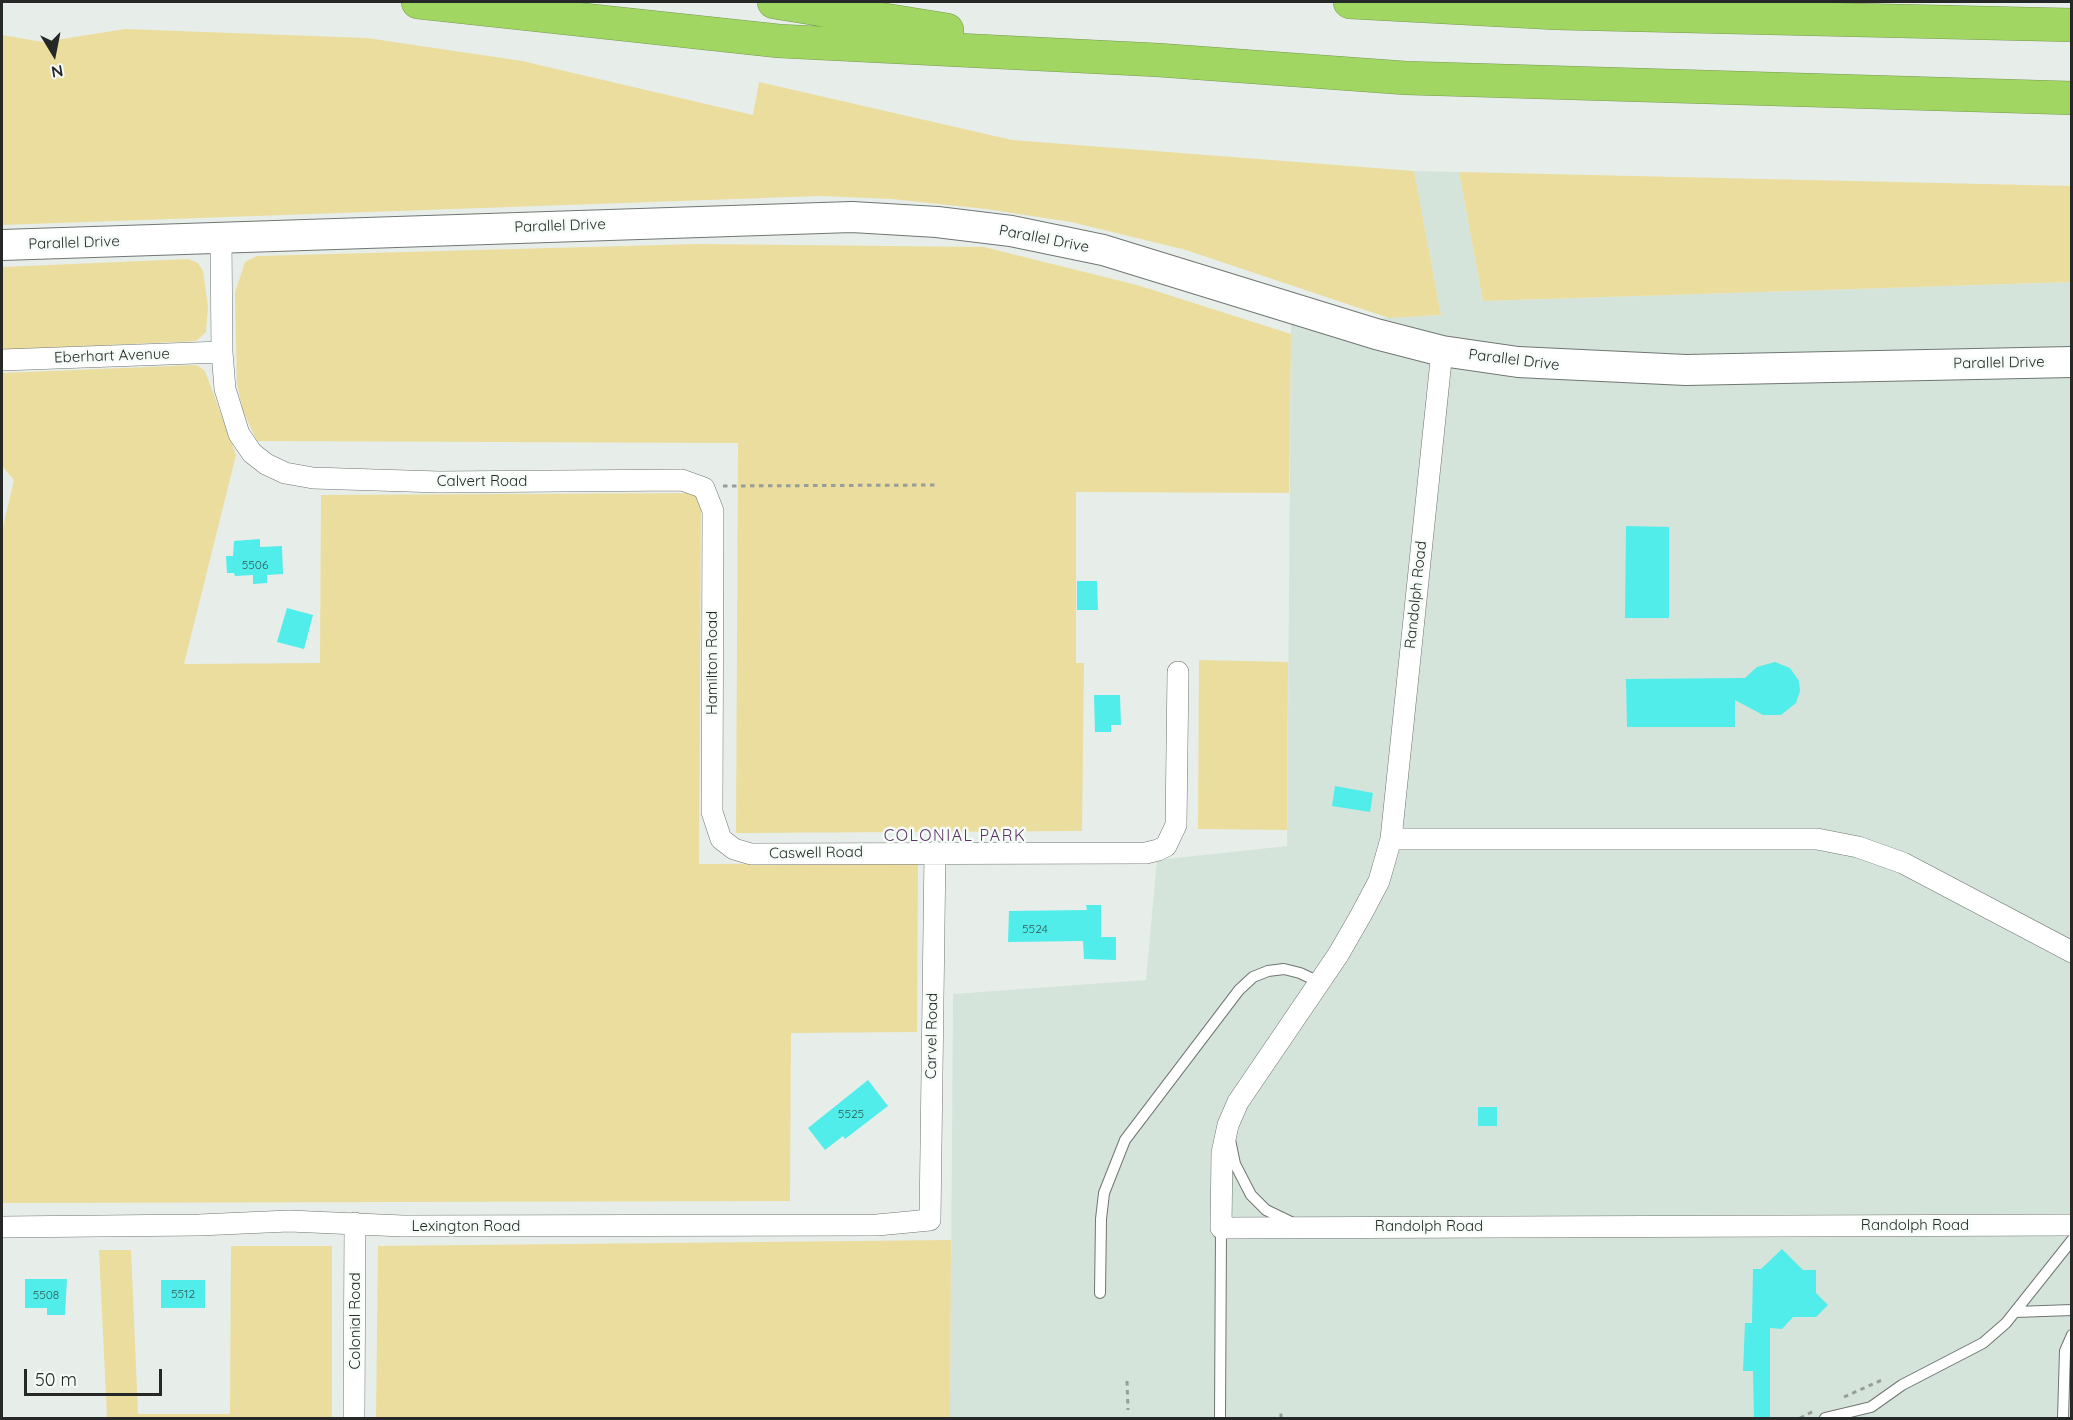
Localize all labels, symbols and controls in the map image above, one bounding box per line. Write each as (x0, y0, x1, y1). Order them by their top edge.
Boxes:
north arrow (24, 24, 84, 84)
text: N (50, 61, 65, 83)
street label: Parallel Drive (514, 215, 606, 237)
street label: Parallel Drive (997, 221, 1091, 257)
street label: Parallel Drive (28, 232, 120, 254)
street label: Eberhart Avenue (54, 345, 170, 367)
street label: Parallel Drive (1467, 345, 1561, 375)
street label: Parallel Drive (1953, 353, 2045, 373)
street label: Calvert Road (437, 472, 527, 490)
street label: Randolph Road (1401, 540, 1431, 650)
house number: 5506 (242, 558, 268, 572)
street label: Hamilton Road (703, 611, 721, 715)
district label: COLONIAL PARK (884, 826, 1026, 846)
street label: Caswell Road (769, 843, 863, 863)
house number: 5524 (1022, 922, 1048, 936)
street label: Carvel Road (922, 993, 942, 1079)
house number: 5525 (838, 1107, 864, 1121)
street label: Randolph Road (1861, 1216, 1969, 1234)
street label: Lexington Road (412, 1217, 520, 1235)
street label: Randolph Road (1375, 1217, 1483, 1235)
street label: Colonial Road (346, 1273, 364, 1369)
house number: 5512 (171, 1287, 195, 1301)
house number: 5508 (33, 1288, 59, 1302)
scale bar (27, 1357, 165, 1395)
text: 50 m (35, 1368, 77, 1391)

